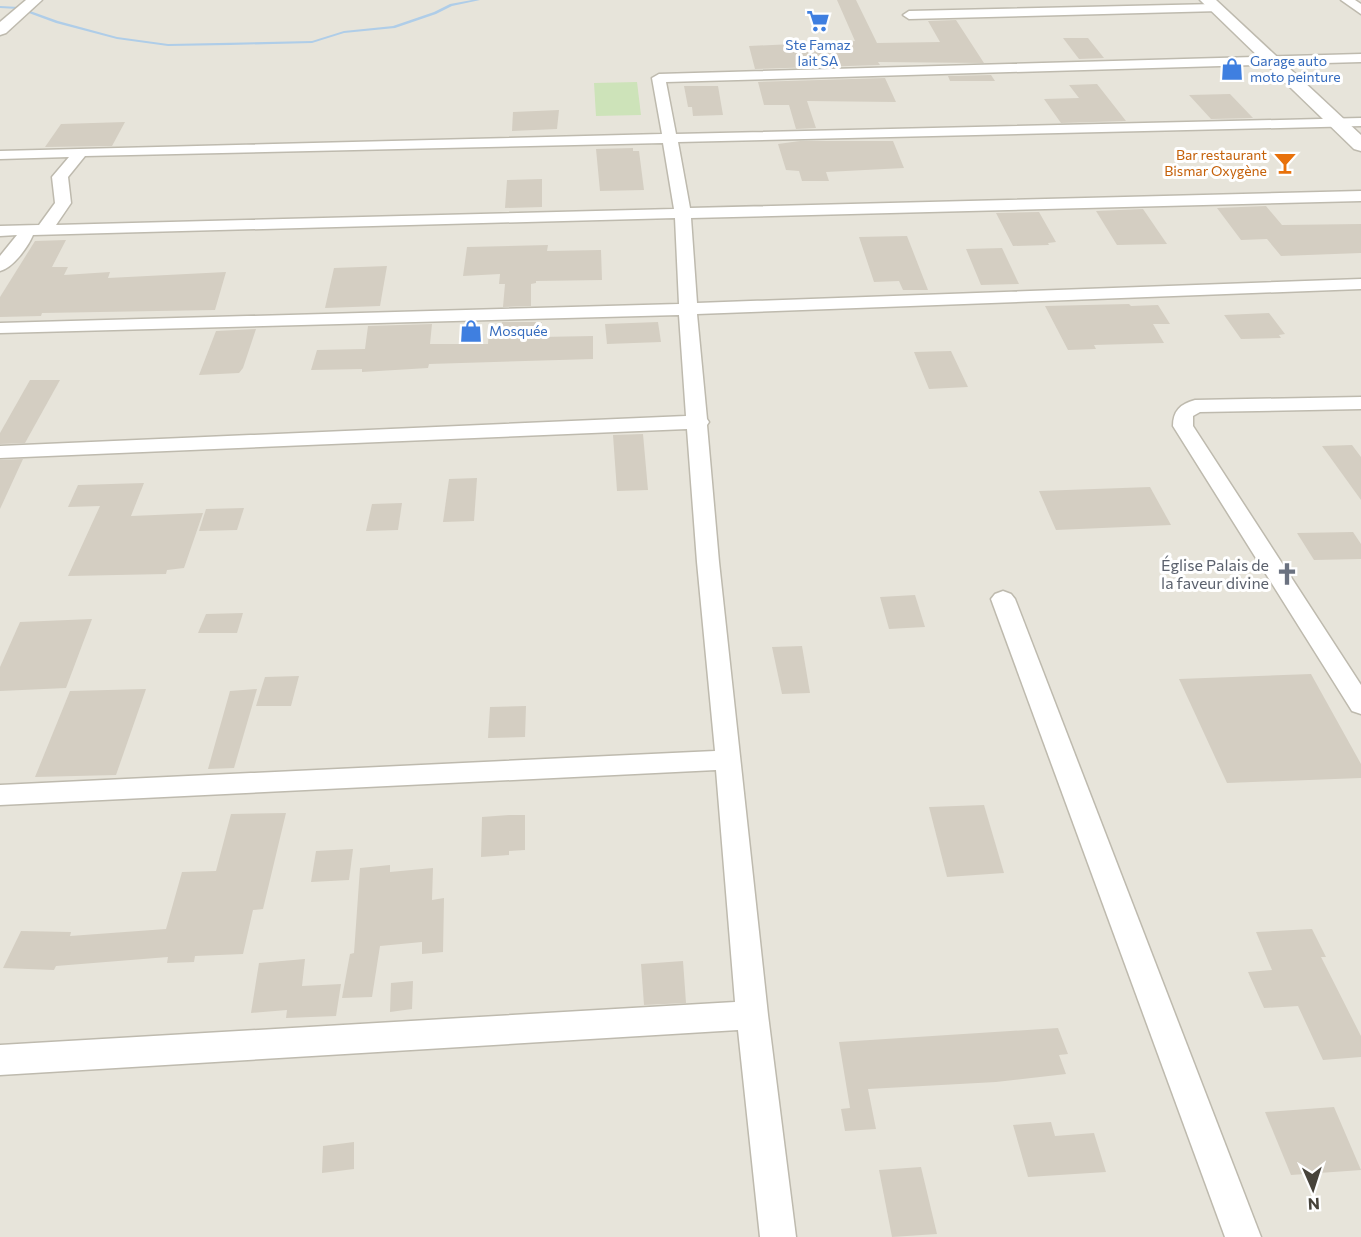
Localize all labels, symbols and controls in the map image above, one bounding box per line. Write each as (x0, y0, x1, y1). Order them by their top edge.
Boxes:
supermarket icon: Ste Famaz lait SA (805, 8, 831, 34)
place label: Ste Famaz lait SA (785, 36, 851, 69)
place label: Garage auto moto peinture (1250, 52, 1341, 85)
shop icon: Garage auto moto peinture (1219, 56, 1245, 82)
place label: Bar restaurant Bismar Oxygène (1164, 146, 1267, 179)
bar icon: Bar restaurant Bismar Oxygène (1272, 150, 1298, 176)
shop icon: Mosquée (458, 318, 484, 344)
place label: Mosquée (489, 322, 548, 339)
place label: Église Palais de la faveur divine (1161, 555, 1269, 592)
church icon: Église Palais de la faveur divine (1274, 561, 1300, 587)
north arrow (1283, 1159, 1343, 1219)
text: N (1307, 1195, 1320, 1214)

